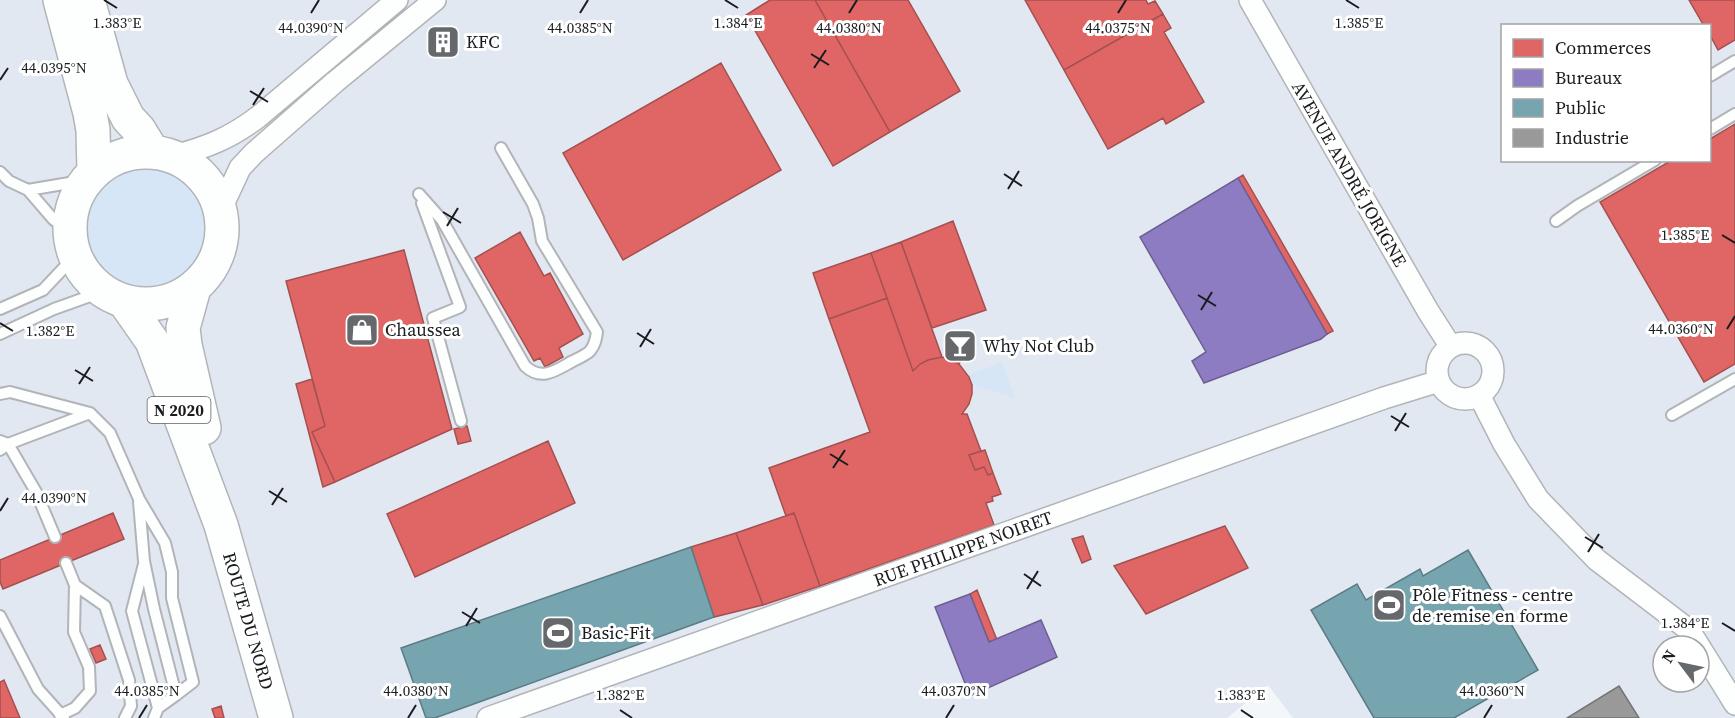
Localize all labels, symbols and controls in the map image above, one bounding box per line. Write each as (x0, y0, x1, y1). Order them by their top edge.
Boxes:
text: 1.383°E (93, 12, 141, 33)
text: 1.384°E (714, 12, 762, 33)
text: 1.385°E (1335, 12, 1383, 33)
text: 44.0390°N (278, 17, 344, 38)
text: 44.0385°N (547, 17, 613, 38)
text: 44.0380°N (816, 17, 882, 38)
text: 44.0375°N (1085, 17, 1151, 38)
building icon: KFC (425, 24, 461, 60)
legend (1501, 24, 1711, 162)
place label: KFC (466, 29, 500, 54)
text: Commerces (1555, 35, 1651, 60)
text: 44.0395°N (21, 57, 87, 78)
text: Bureaux (1555, 65, 1623, 90)
street label: AVENUE ANDRÉ JORIGNE (1286, 76, 1413, 271)
text: Public (1555, 95, 1606, 120)
text: Industrie (1555, 125, 1629, 150)
text: 1.385°E (1661, 224, 1709, 245)
shop icon: Chaussea (344, 312, 380, 348)
place label: Chaussea (385, 317, 461, 342)
text: 44.0360°N (1648, 318, 1714, 339)
text: 1.382°E (26, 320, 74, 341)
bar icon: Why Not Club (942, 328, 978, 364)
place label: Why Not Club (983, 333, 1094, 358)
road number: N 2020 (148, 397, 210, 423)
text: 44.0390°N (21, 487, 87, 508)
street label: RUE PHILIPPE NOIRET (870, 505, 1056, 593)
street label: ROUTE DU NORD (217, 549, 280, 693)
place label: Pôle Fitness - centre de remise en forme (1412, 582, 1573, 628)
sports icon: Pôle Fitness - centre de remise en forme (1371, 587, 1407, 623)
text: 1.384°E (1661, 612, 1709, 633)
sports icon: Basic-Fit (540, 615, 576, 651)
place label: Basic-Fit (581, 620, 651, 645)
north arrow (1651, 634, 1711, 694)
text: N (1656, 645, 1681, 667)
text: 44.0385°N (114, 680, 180, 701)
text: 44.0380°N (383, 680, 449, 701)
text: 44.0370°N (921, 680, 987, 701)
text: 44.0360°N (1459, 680, 1525, 701)
text: 1.382°E (596, 684, 644, 705)
text: 1.383°E (1217, 684, 1265, 705)

